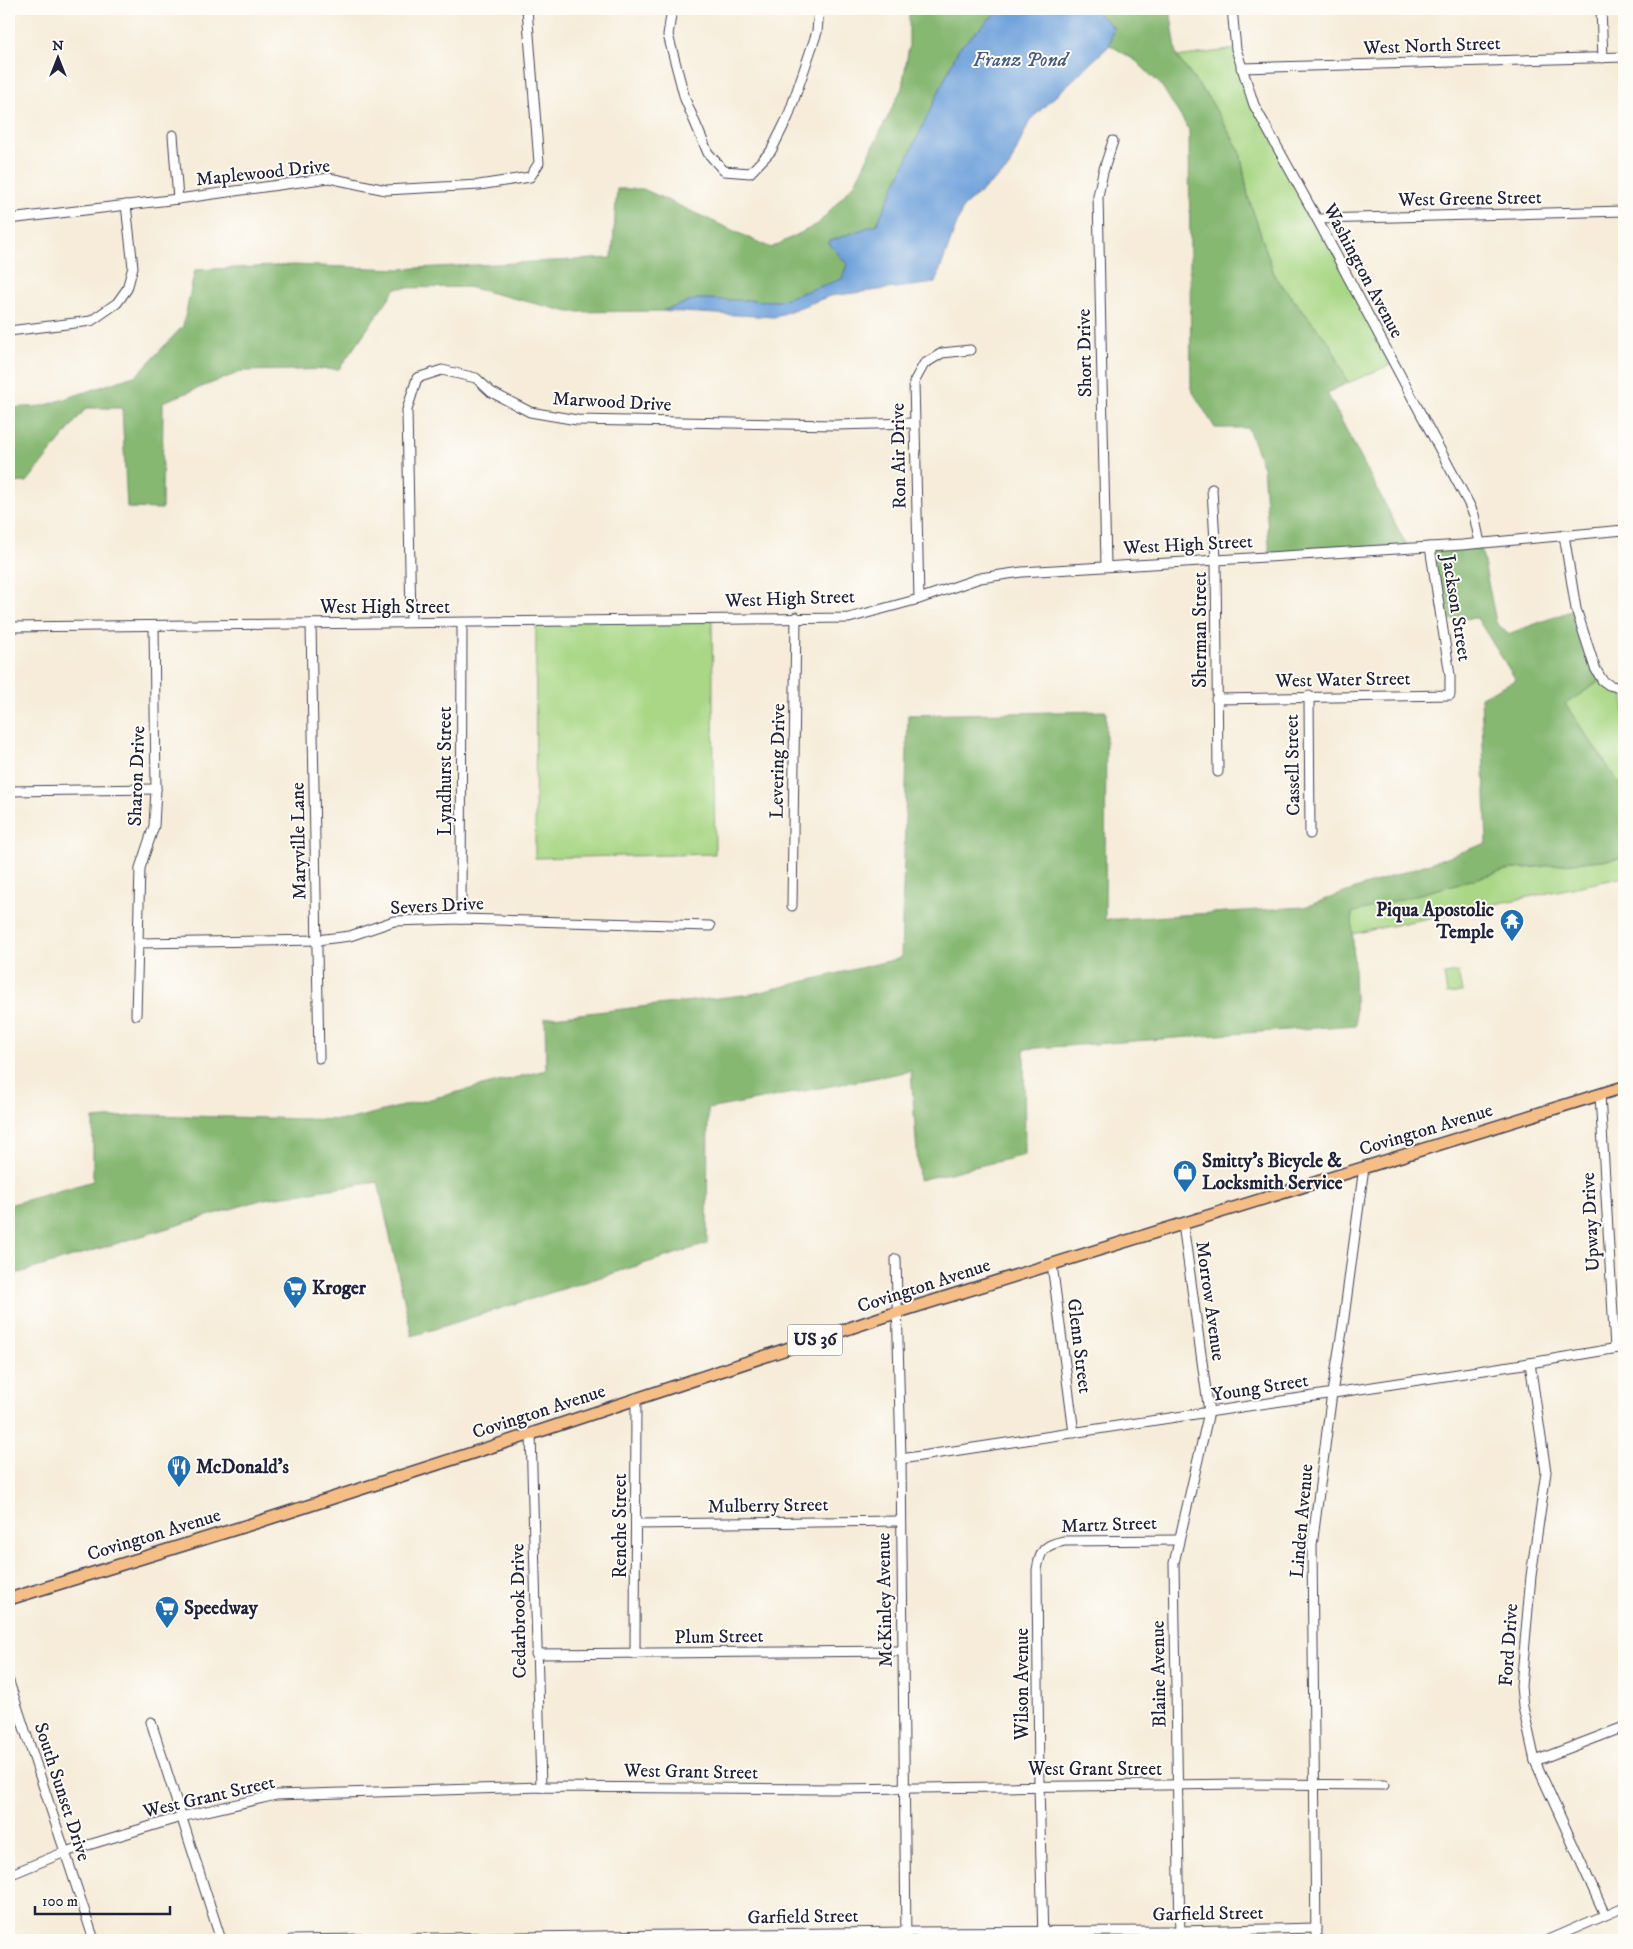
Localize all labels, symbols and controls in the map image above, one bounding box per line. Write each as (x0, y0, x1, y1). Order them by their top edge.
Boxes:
north arrow (32, 32, 82, 82)
street label: West North Street (1362, 32, 1501, 60)
text: N (52, 37, 64, 55)
water label: Franz Pond (973, 48, 1071, 73)
street label: Maplewood Drive (195, 155, 331, 191)
street label: West Greene Street (1397, 186, 1542, 212)
street label: Washington Avenue (1317, 199, 1408, 342)
street label: Short Drive (1073, 308, 1097, 397)
street label: Marwood Drive (552, 387, 672, 417)
street label: Ron Air Drive (887, 403, 911, 509)
street label: West High Street (1122, 530, 1253, 560)
street label: Jackson Street (1436, 551, 1476, 663)
street label: Sherman Street (1189, 572, 1212, 688)
street label: West High Street (724, 585, 855, 613)
street label: West High Street (319, 596, 450, 619)
street label: West Water Street (1274, 667, 1411, 693)
street label: Levering Drive (765, 703, 791, 819)
street label: Lyndhurst Street (434, 706, 457, 836)
street label: Cassell Street (1281, 714, 1305, 816)
street label: Sharon Drive (124, 725, 150, 827)
street label: Maryville Lane (286, 782, 312, 900)
street label: Severs Drive (390, 892, 485, 920)
place label: Piqua Apostolic Temple (1376, 899, 1494, 944)
temple icon: Piqua Apostolic Temple (1499, 908, 1525, 942)
street label: Covington Avenue (1356, 1099, 1496, 1161)
place label: Smitty's Bicycle & Locksmith Service (1202, 1150, 1343, 1195)
shop icon: Smitty's Bicycle & Locksmith Service (1172, 1159, 1198, 1193)
street label: Upway Drive (1577, 1172, 1605, 1272)
street label: Morrow Avenue (1190, 1240, 1230, 1362)
street label: Covington Avenue (855, 1254, 994, 1318)
supermarket icon: Kroger (282, 1275, 308, 1309)
place label: Kroger (312, 1277, 367, 1300)
street label: Glenn Street (1062, 1297, 1096, 1395)
road number: US 36 (788, 1324, 842, 1356)
street label: Young Street (1210, 1369, 1310, 1407)
street label: Covington Avenue (470, 1380, 609, 1444)
restaurant icon: McDonald's (166, 1454, 192, 1488)
place label: McDonald's (196, 1456, 289, 1479)
street label: Linden Avenue (1286, 1463, 1318, 1579)
street label: Renche Street (609, 1473, 632, 1579)
street label: Mulberry Street (707, 1493, 829, 1519)
street label: Covington Avenue (84, 1504, 224, 1566)
street label: Martz Street (1061, 1512, 1157, 1538)
street label: McKinley Avenue (872, 1532, 898, 1668)
street label: Cedarbrook Drive (506, 1543, 532, 1679)
supermarket icon: Speedway (154, 1595, 180, 1629)
place label: Speedway (184, 1597, 259, 1620)
street label: Ford Drive (1495, 1603, 1523, 1687)
street label: Blaine Avenue (1147, 1620, 1171, 1728)
street label: Plum Street (674, 1625, 764, 1649)
street label: Wilson Avenue (1011, 1628, 1034, 1741)
street label: South Sunset Drive (29, 1720, 95, 1864)
street label: West Grant Street (1027, 1758, 1162, 1781)
street label: West Grant Street (623, 1759, 758, 1785)
street label: West Grant Street (140, 1771, 277, 1824)
scale bar (35, 1884, 170, 1916)
text: 100 m (42, 1892, 78, 1911)
street label: Garfield Street (1152, 1902, 1264, 1926)
street label: Garfield Street (747, 1905, 859, 1929)

